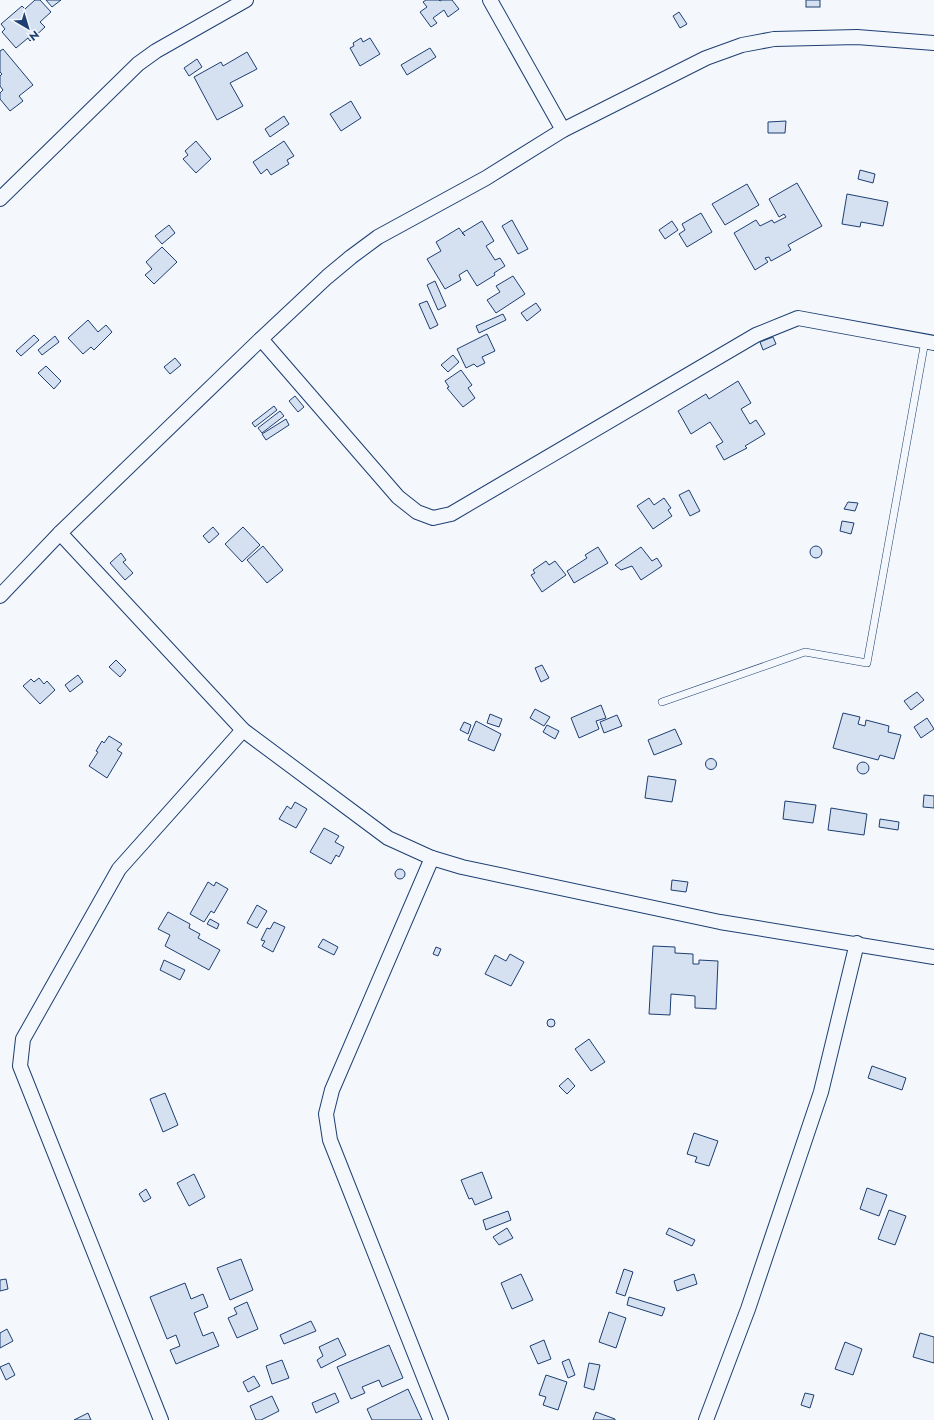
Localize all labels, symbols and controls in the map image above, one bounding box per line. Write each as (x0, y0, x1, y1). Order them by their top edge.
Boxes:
north arrow (8, 8, 48, 48)
text: N (26, 27, 43, 45)

